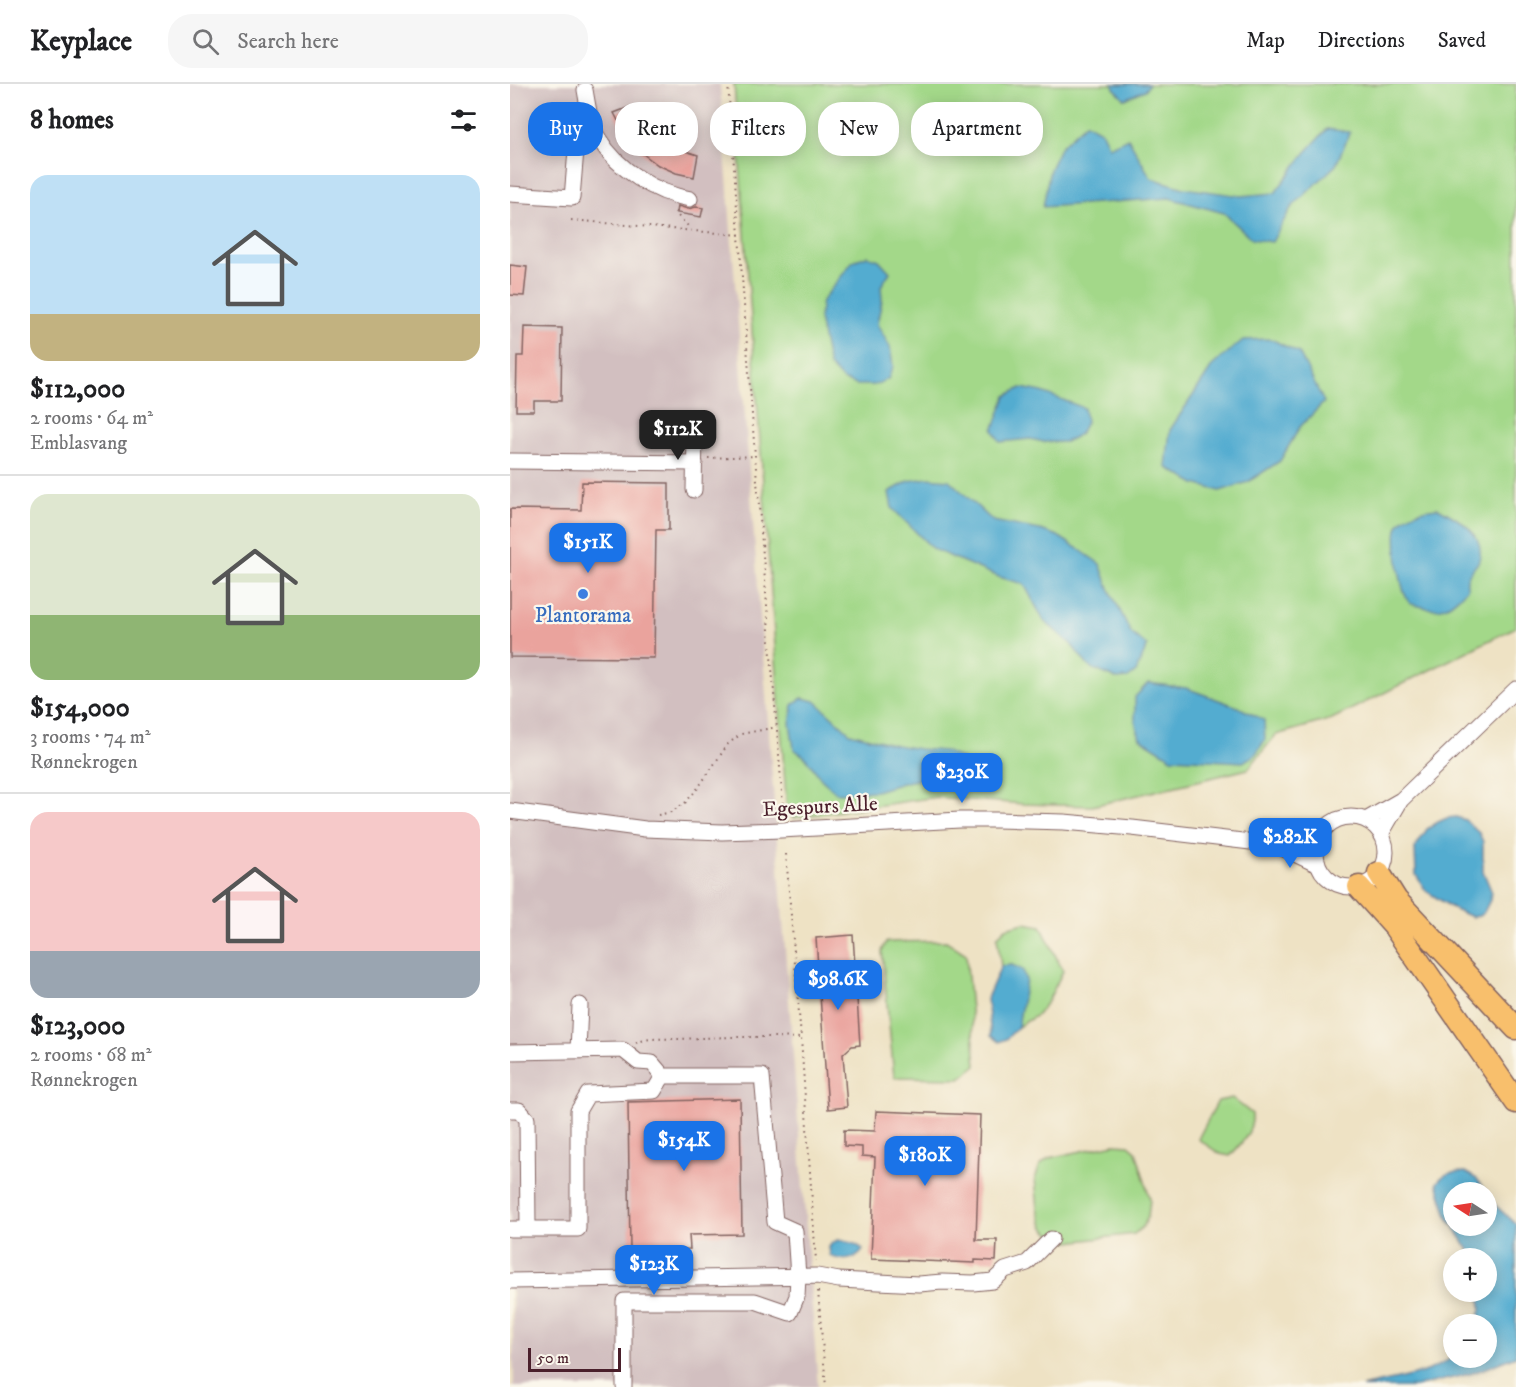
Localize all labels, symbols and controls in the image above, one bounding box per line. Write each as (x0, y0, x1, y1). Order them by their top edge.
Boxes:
search box (168, 14, 588, 68)
text: Keyplace (30, 24, 132, 59)
icon: search (189, 25, 222, 58)
text: Search here (237, 28, 339, 55)
text: Map (1246, 28, 1285, 54)
text: Directions (1318, 28, 1405, 54)
text: Saved (1438, 28, 1486, 54)
chip: Buy (528, 102, 603, 156)
chip: Rent (615, 102, 698, 156)
chip: Filters (710, 102, 806, 156)
chip: New (818, 102, 899, 156)
chip: Apartment (911, 102, 1043, 156)
text: 8 homes (30, 104, 114, 137)
icon: filters (447, 104, 480, 137)
icon: home (201, 214, 309, 322)
text: $112,000 (30, 373, 125, 406)
text: 2 rooms · 64 m² (30, 406, 153, 431)
pin: $112K (636, 410, 720, 461)
text: $112K (653, 417, 703, 442)
text: Emblasvang (30, 431, 127, 456)
pin: $151K (546, 523, 630, 574)
text: $151K (563, 530, 613, 555)
icon: home (201, 533, 309, 641)
marker: Plantorama (576, 587, 590, 601)
place label: Plantorama (535, 603, 631, 629)
text: $154,000 (30, 692, 130, 725)
text: 3 rooms · 74 m² (30, 725, 151, 750)
text: Rønnekrogen (30, 750, 138, 775)
pin: $230K (920, 753, 1004, 804)
text: $230K (935, 760, 989, 785)
street label: Egespurs Alle (762, 791, 879, 823)
pin: $282K (1248, 818, 1332, 869)
text: $282K (1263, 825, 1317, 850)
icon: home (201, 851, 309, 959)
pin: $98.6K (789, 960, 887, 1011)
text: $98.6K (808, 967, 868, 992)
text: $123,000 (30, 1010, 125, 1043)
text: 2 rooms · 68 m² (30, 1043, 152, 1068)
text: Rønnekrogen (30, 1068, 138, 1093)
pin: $154K (642, 1121, 726, 1172)
text: $154K (658, 1128, 710, 1153)
pin: $180K (883, 1136, 967, 1187)
text: $180K (898, 1143, 952, 1168)
north arrow (1443, 1182, 1497, 1236)
map controls (1443, 1182, 1497, 1368)
pin: $123K (612, 1245, 696, 1296)
button: + (1443, 1248, 1497, 1302)
text: $123K (629, 1252, 679, 1277)
button: − (1443, 1314, 1497, 1368)
scale bar (528, 1345, 621, 1372)
text: 50 m (537, 1348, 569, 1368)

